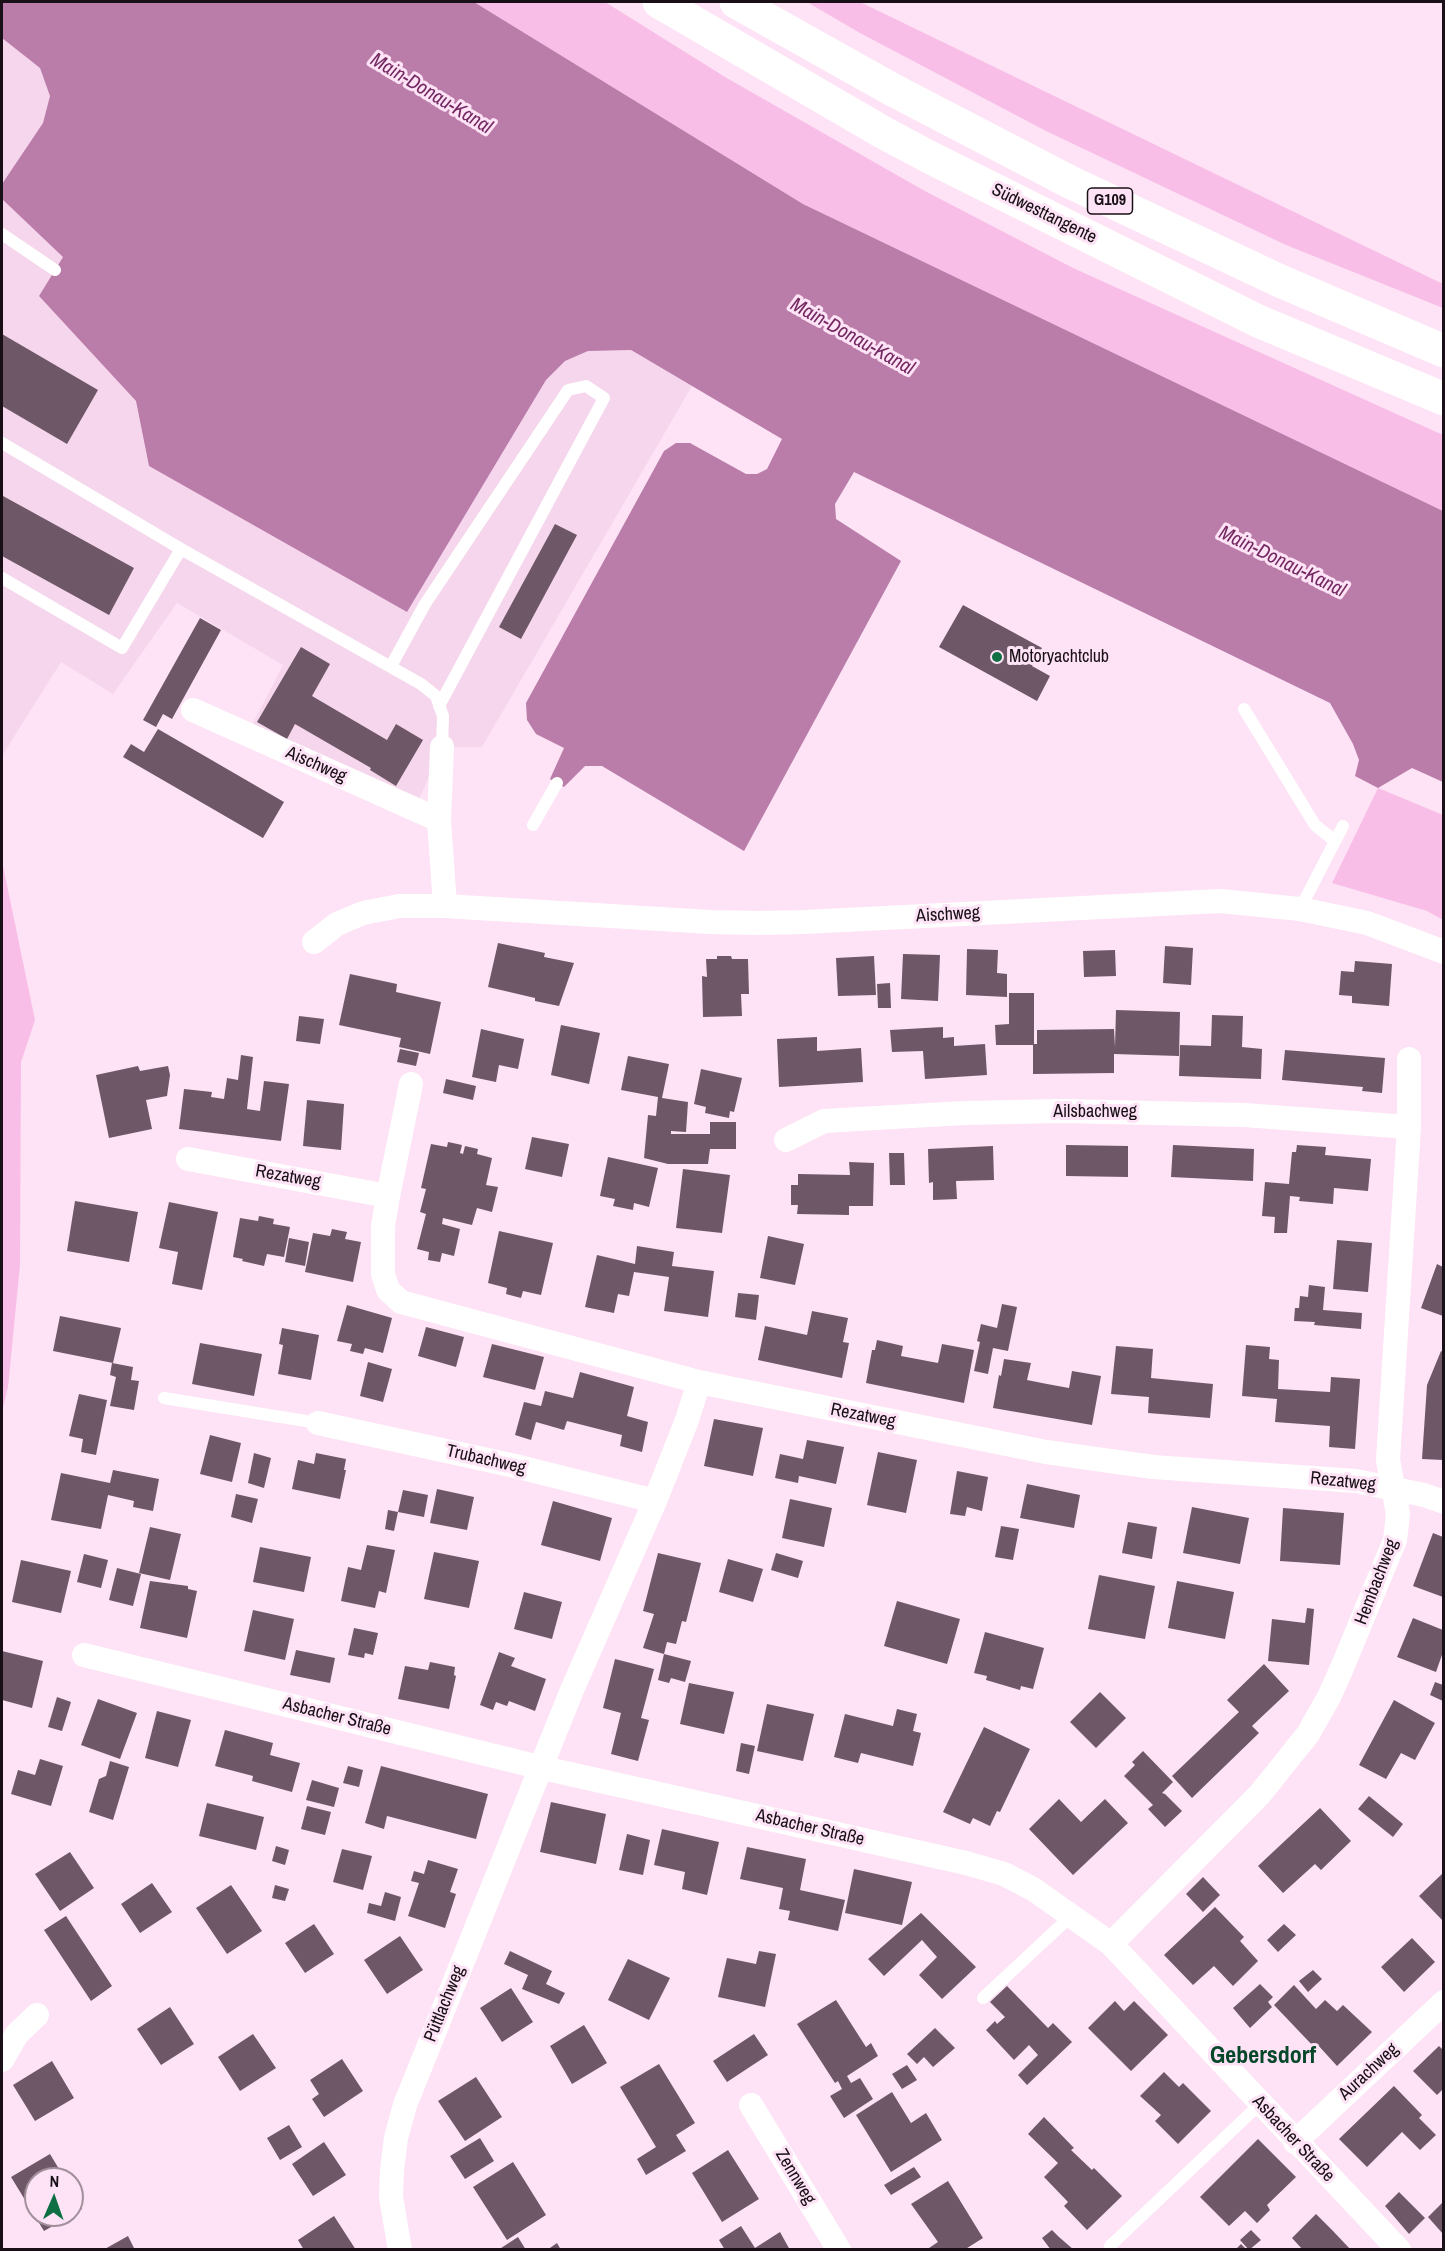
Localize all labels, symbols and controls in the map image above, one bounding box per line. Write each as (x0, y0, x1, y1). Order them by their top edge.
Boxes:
water label: Main-Donau-Kanal (366, 48, 496, 140)
street label: Südwesttangente (988, 179, 1100, 249)
road number: G109 (1088, 188, 1132, 214)
water label: Main-Donau-Kanal (786, 293, 918, 381)
water label: Main-Donau-Kanal (1215, 521, 1349, 603)
place label: Motoryachtclub (1009, 646, 1109, 668)
marker: Motoryachtclub (990, 650, 1004, 664)
street label: Aischweg (282, 742, 350, 788)
street label: Aischweg (915, 903, 981, 927)
street label: Ailsbachweg (1053, 1101, 1137, 1123)
street label: Rezatweg (254, 1161, 322, 1193)
street label: Rezatweg (829, 1399, 897, 1433)
street label: Trubachweg (444, 1440, 528, 1480)
street label: Rezatweg (1309, 1468, 1377, 1496)
street label: Hembachweg (1351, 1536, 1403, 1628)
street label: Asbacher Straße (281, 1693, 393, 1741)
street label: Asbacher Straße (754, 1805, 866, 1851)
street label: Püttlachweg (420, 1963, 470, 2045)
street label: Aurachweg (1335, 2039, 1403, 2105)
district label: Gebersdorf (1210, 2043, 1316, 2071)
street label: Asbacher Straße (1247, 2091, 1339, 2187)
street label: Zennweg (770, 2145, 820, 2209)
north arrow (24, 2167, 84, 2227)
text: N (49, 2170, 60, 2192)

